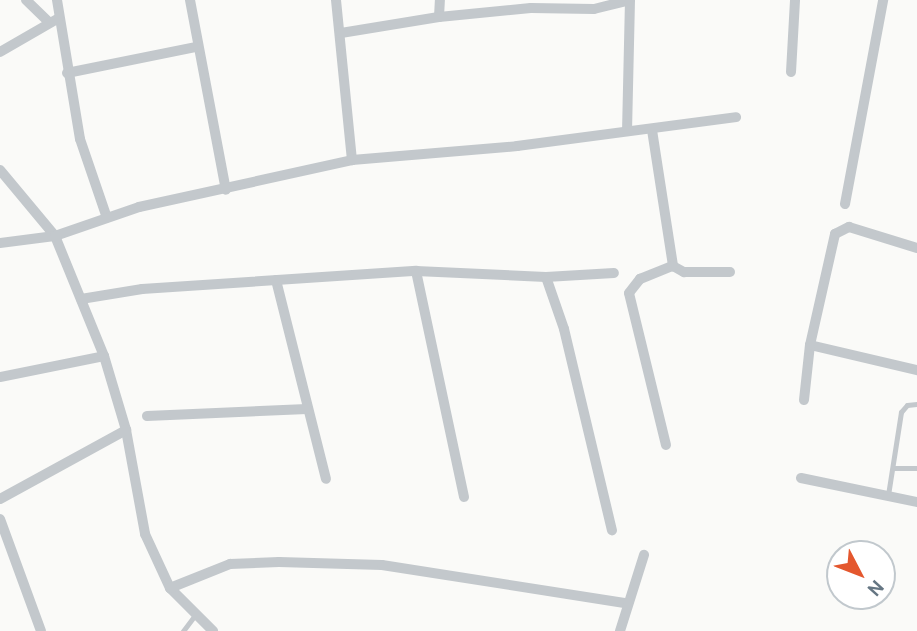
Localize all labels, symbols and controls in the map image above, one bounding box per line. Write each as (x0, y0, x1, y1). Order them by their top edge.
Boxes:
north arrow (826, 540, 896, 610)
text: N (862, 575, 889, 601)

